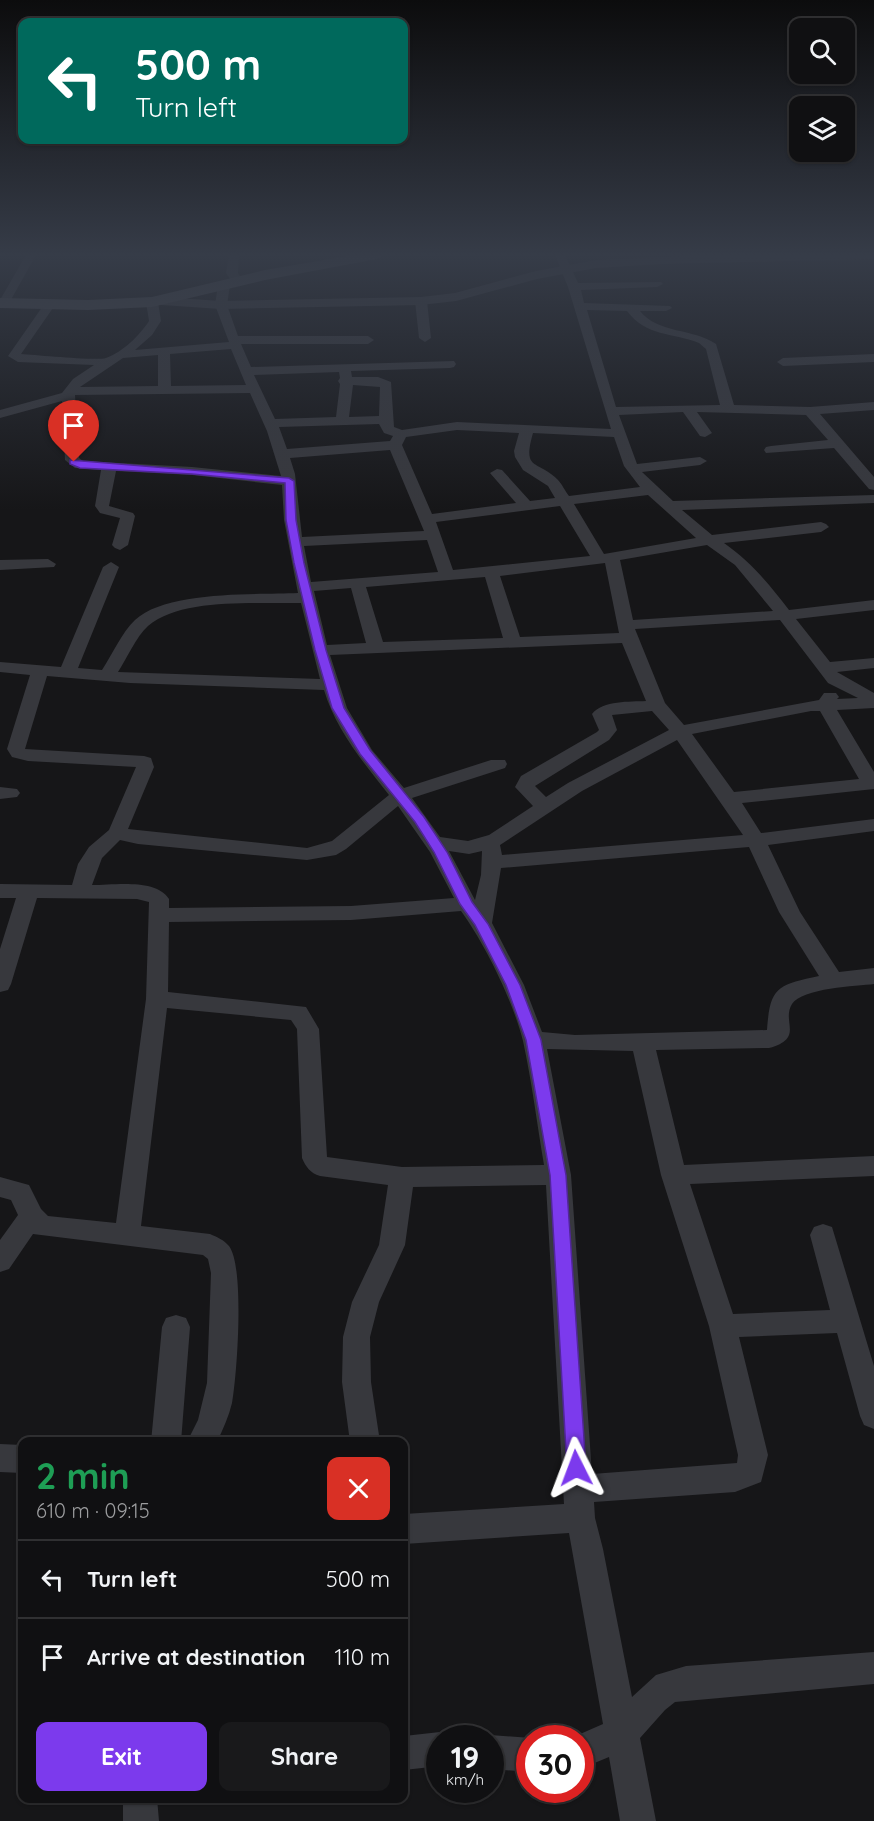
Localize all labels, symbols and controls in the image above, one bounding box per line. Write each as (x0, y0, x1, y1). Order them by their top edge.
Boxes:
map controls (789, 18, 855, 162)
button: search (789, 18, 855, 84)
text: 500 m (135, 38, 261, 91)
icon: left (36, 42, 114, 120)
text: Turn left (135, 90, 237, 124)
button: layers (789, 96, 855, 162)
pin (48, 400, 99, 462)
icon: arrive (57, 409, 90, 442)
position arrow (544, 1436, 608, 1500)
text: 2 min (36, 1453, 130, 1498)
button: close (327, 1457, 390, 1520)
text: 610 m · 09:15 (36, 1498, 150, 1523)
icon: left (36, 1563, 69, 1596)
text: Turn left (87, 1565, 177, 1593)
text: 500 m (326, 1565, 390, 1593)
icon: arrive (36, 1641, 69, 1674)
text: Arrive at destination (87, 1643, 305, 1671)
text: 110 m (335, 1643, 390, 1671)
button: Exit (36, 1722, 207, 1791)
button: Share (219, 1722, 390, 1791)
speed limit sign: 30 (516, 1725, 594, 1803)
text: 19 (451, 1738, 479, 1776)
text: km/h (446, 1770, 484, 1789)

